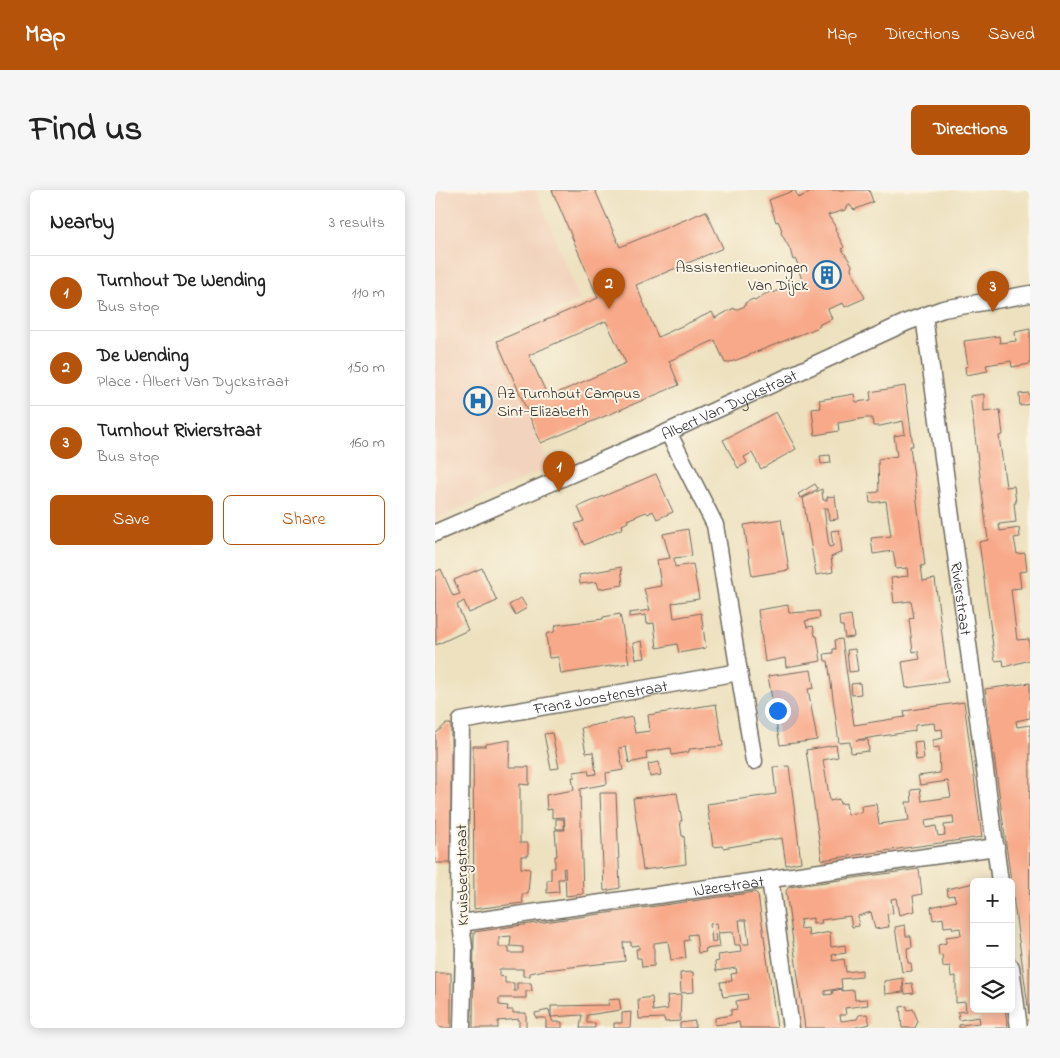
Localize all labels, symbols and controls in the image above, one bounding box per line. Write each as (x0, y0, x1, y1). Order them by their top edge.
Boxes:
text: Map (25, 18, 66, 53)
text: Map (827, 22, 857, 48)
text: Directions (885, 22, 960, 48)
text: Saved (988, 22, 1035, 48)
text: Find us (30, 105, 142, 156)
button: Directions (911, 105, 1030, 155)
text: Nearby (50, 208, 114, 238)
text: 3 results (329, 211, 385, 235)
place label: Assistentiewoningen Van Dijck (675, 256, 809, 298)
building icon: Assistentiewoningen Van Dijck (812, 260, 842, 290)
text: Turnhout De Wending (97, 268, 266, 295)
pin: 2 (593, 268, 625, 309)
pin: 3 (977, 271, 1009, 312)
text: 1 (63, 281, 69, 305)
text: 110 m (351, 281, 385, 305)
text: Bus stop (97, 295, 160, 319)
text: De Wending (97, 343, 189, 370)
text: 2 (62, 356, 70, 380)
text: 150 m (347, 356, 385, 380)
street label: Albert Van Dyckstraat (658, 364, 802, 447)
text: Place · Albert Van Dyckstraat (97, 370, 289, 394)
place label: AZ Turnhout Campus Sint-Elizabeth (497, 382, 640, 424)
hospital icon: AZ Turnhout Campus Sint-Elizabeth (463, 386, 493, 416)
text: Turnhout Rivierstraat (97, 418, 262, 445)
text: 3 (63, 431, 69, 455)
text: 160 m (350, 431, 385, 455)
text: Bus stop (97, 445, 160, 469)
pin: 1 (543, 451, 575, 492)
button: Save (50, 495, 213, 545)
button: Share (223, 495, 385, 545)
street label: Rivierstraat (943, 560, 977, 638)
street label: Franz Joostenstraat (531, 675, 670, 722)
your location (765, 698, 791, 724)
street label: Kruisbergstraat (450, 823, 476, 926)
street label: IJzerstraat (691, 870, 766, 904)
map controls (970, 878, 1015, 1013)
button: + (970, 878, 1015, 923)
button: − (970, 923, 1015, 968)
button: layers (970, 968, 1015, 1013)

